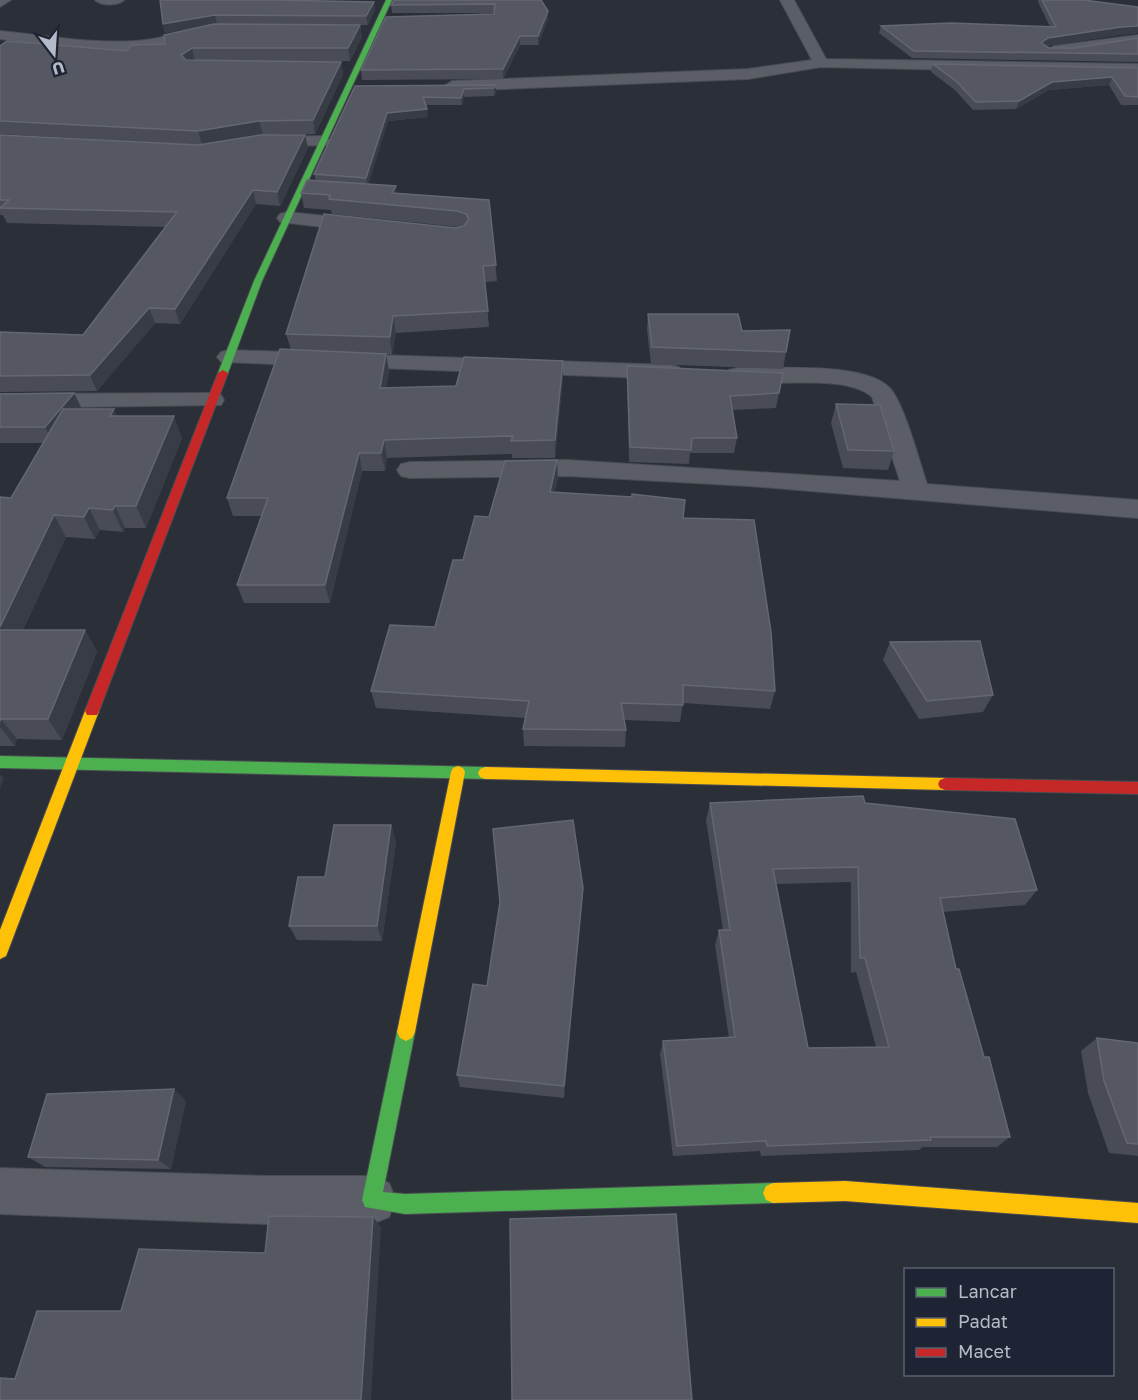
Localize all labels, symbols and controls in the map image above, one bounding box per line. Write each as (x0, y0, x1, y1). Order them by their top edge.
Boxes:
north arrow (24, 24, 84, 84)
text: U (50, 57, 67, 80)
legend (904, 1268, 1114, 1376)
text: Lancar (958, 1280, 1017, 1302)
text: Padat (958, 1310, 1008, 1332)
text: Macet (958, 1340, 1011, 1362)

